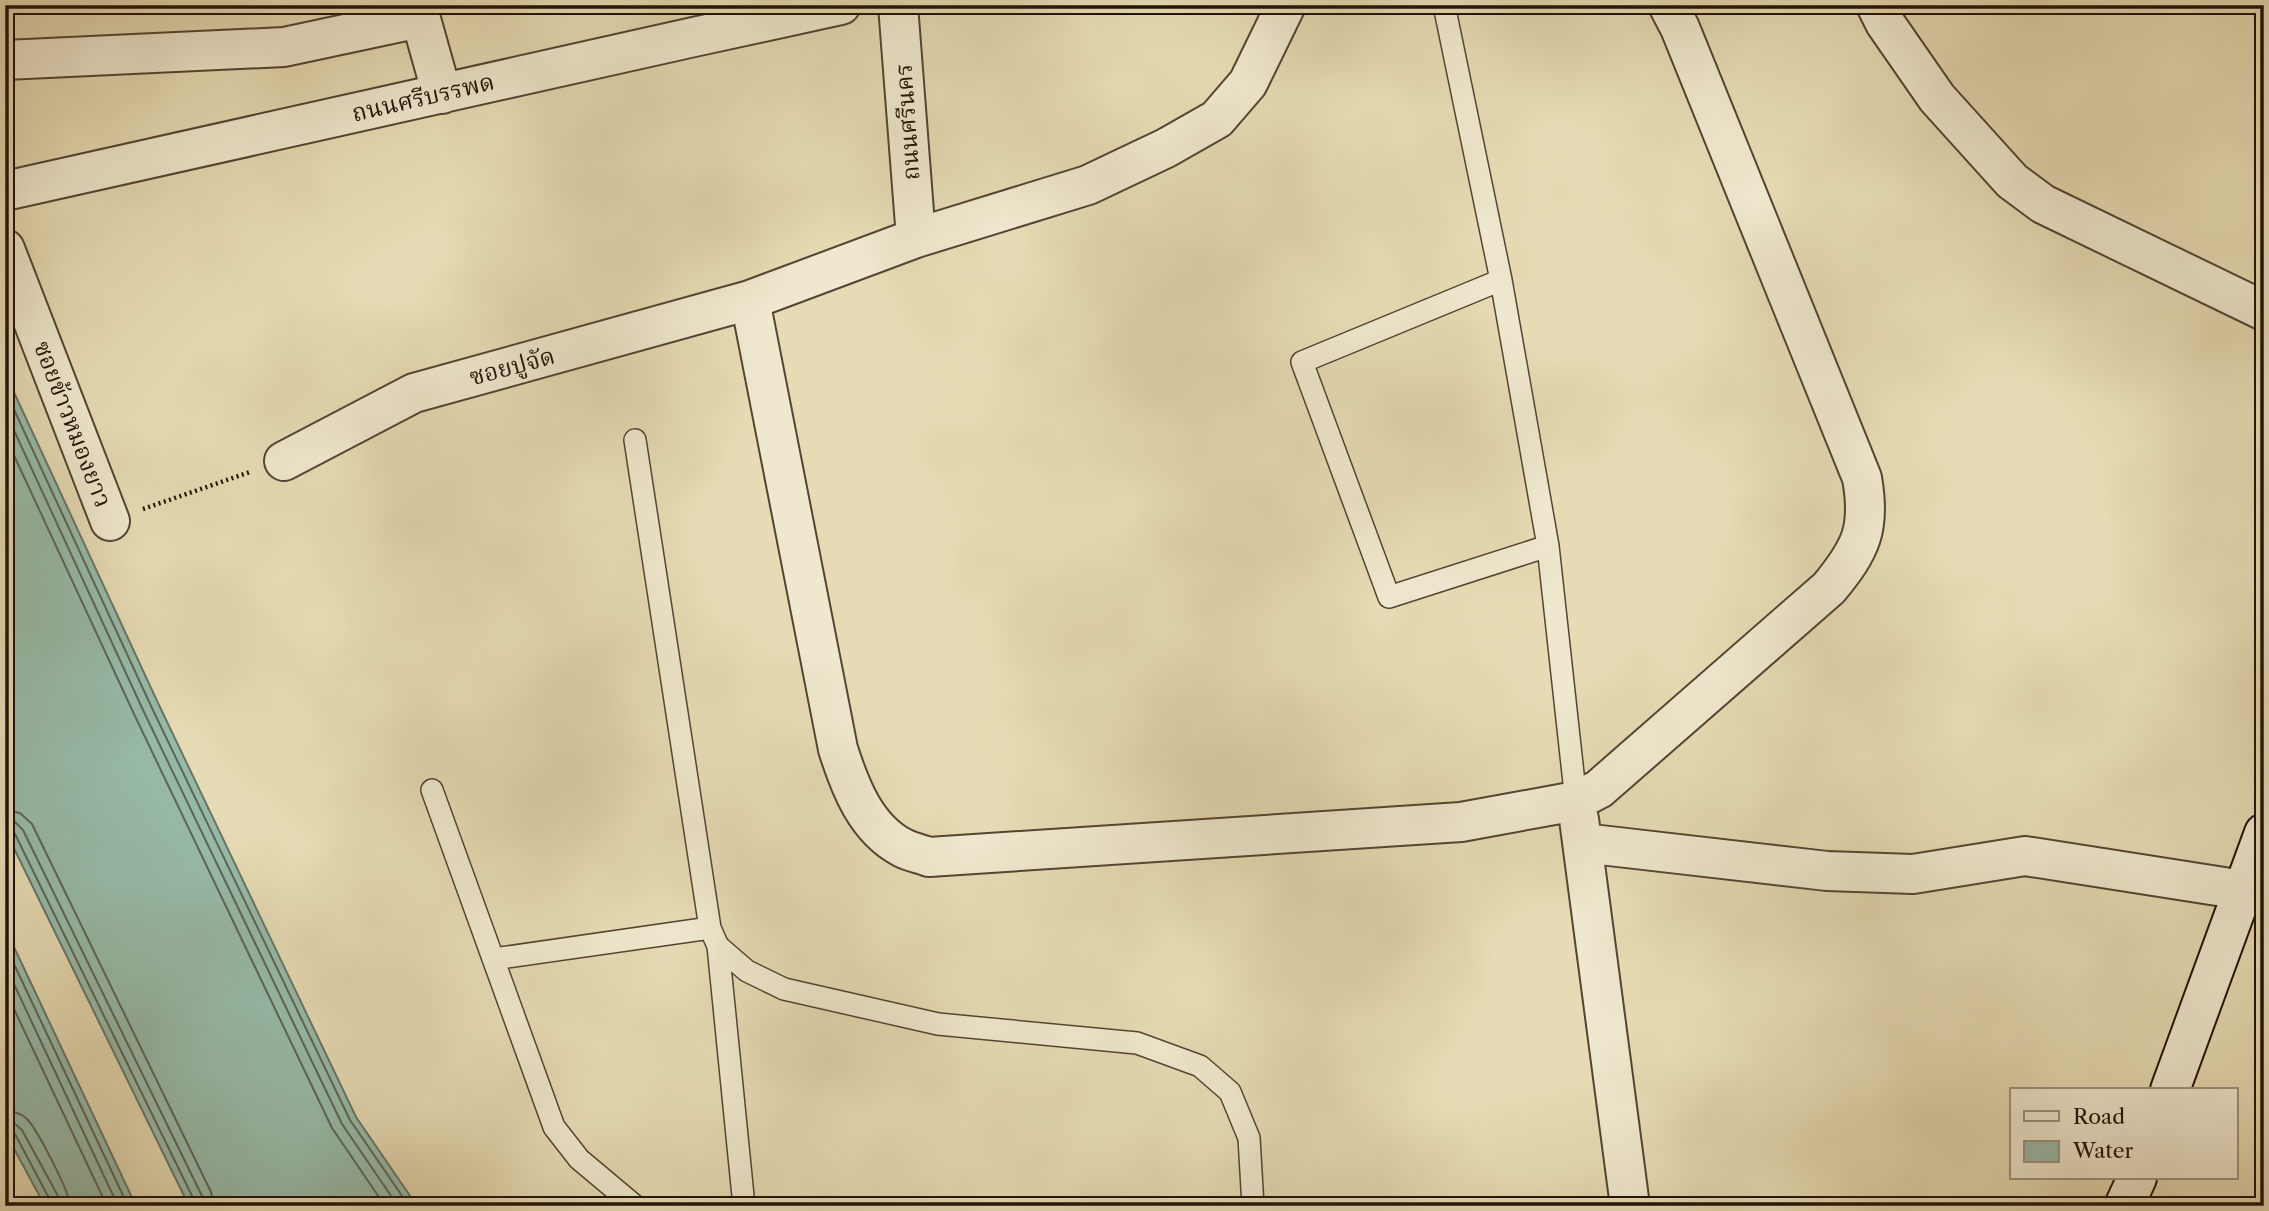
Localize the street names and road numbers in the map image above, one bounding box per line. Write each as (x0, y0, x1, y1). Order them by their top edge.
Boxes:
street label: ถนนศรีนคร (888, 63, 926, 181)
street label: ถนนศรีบรรพด (349, 67, 497, 127)
street label: ซอยข้าวหมองยาว (28, 337, 118, 511)
street label: ซอยปูจัด (466, 341, 558, 392)

